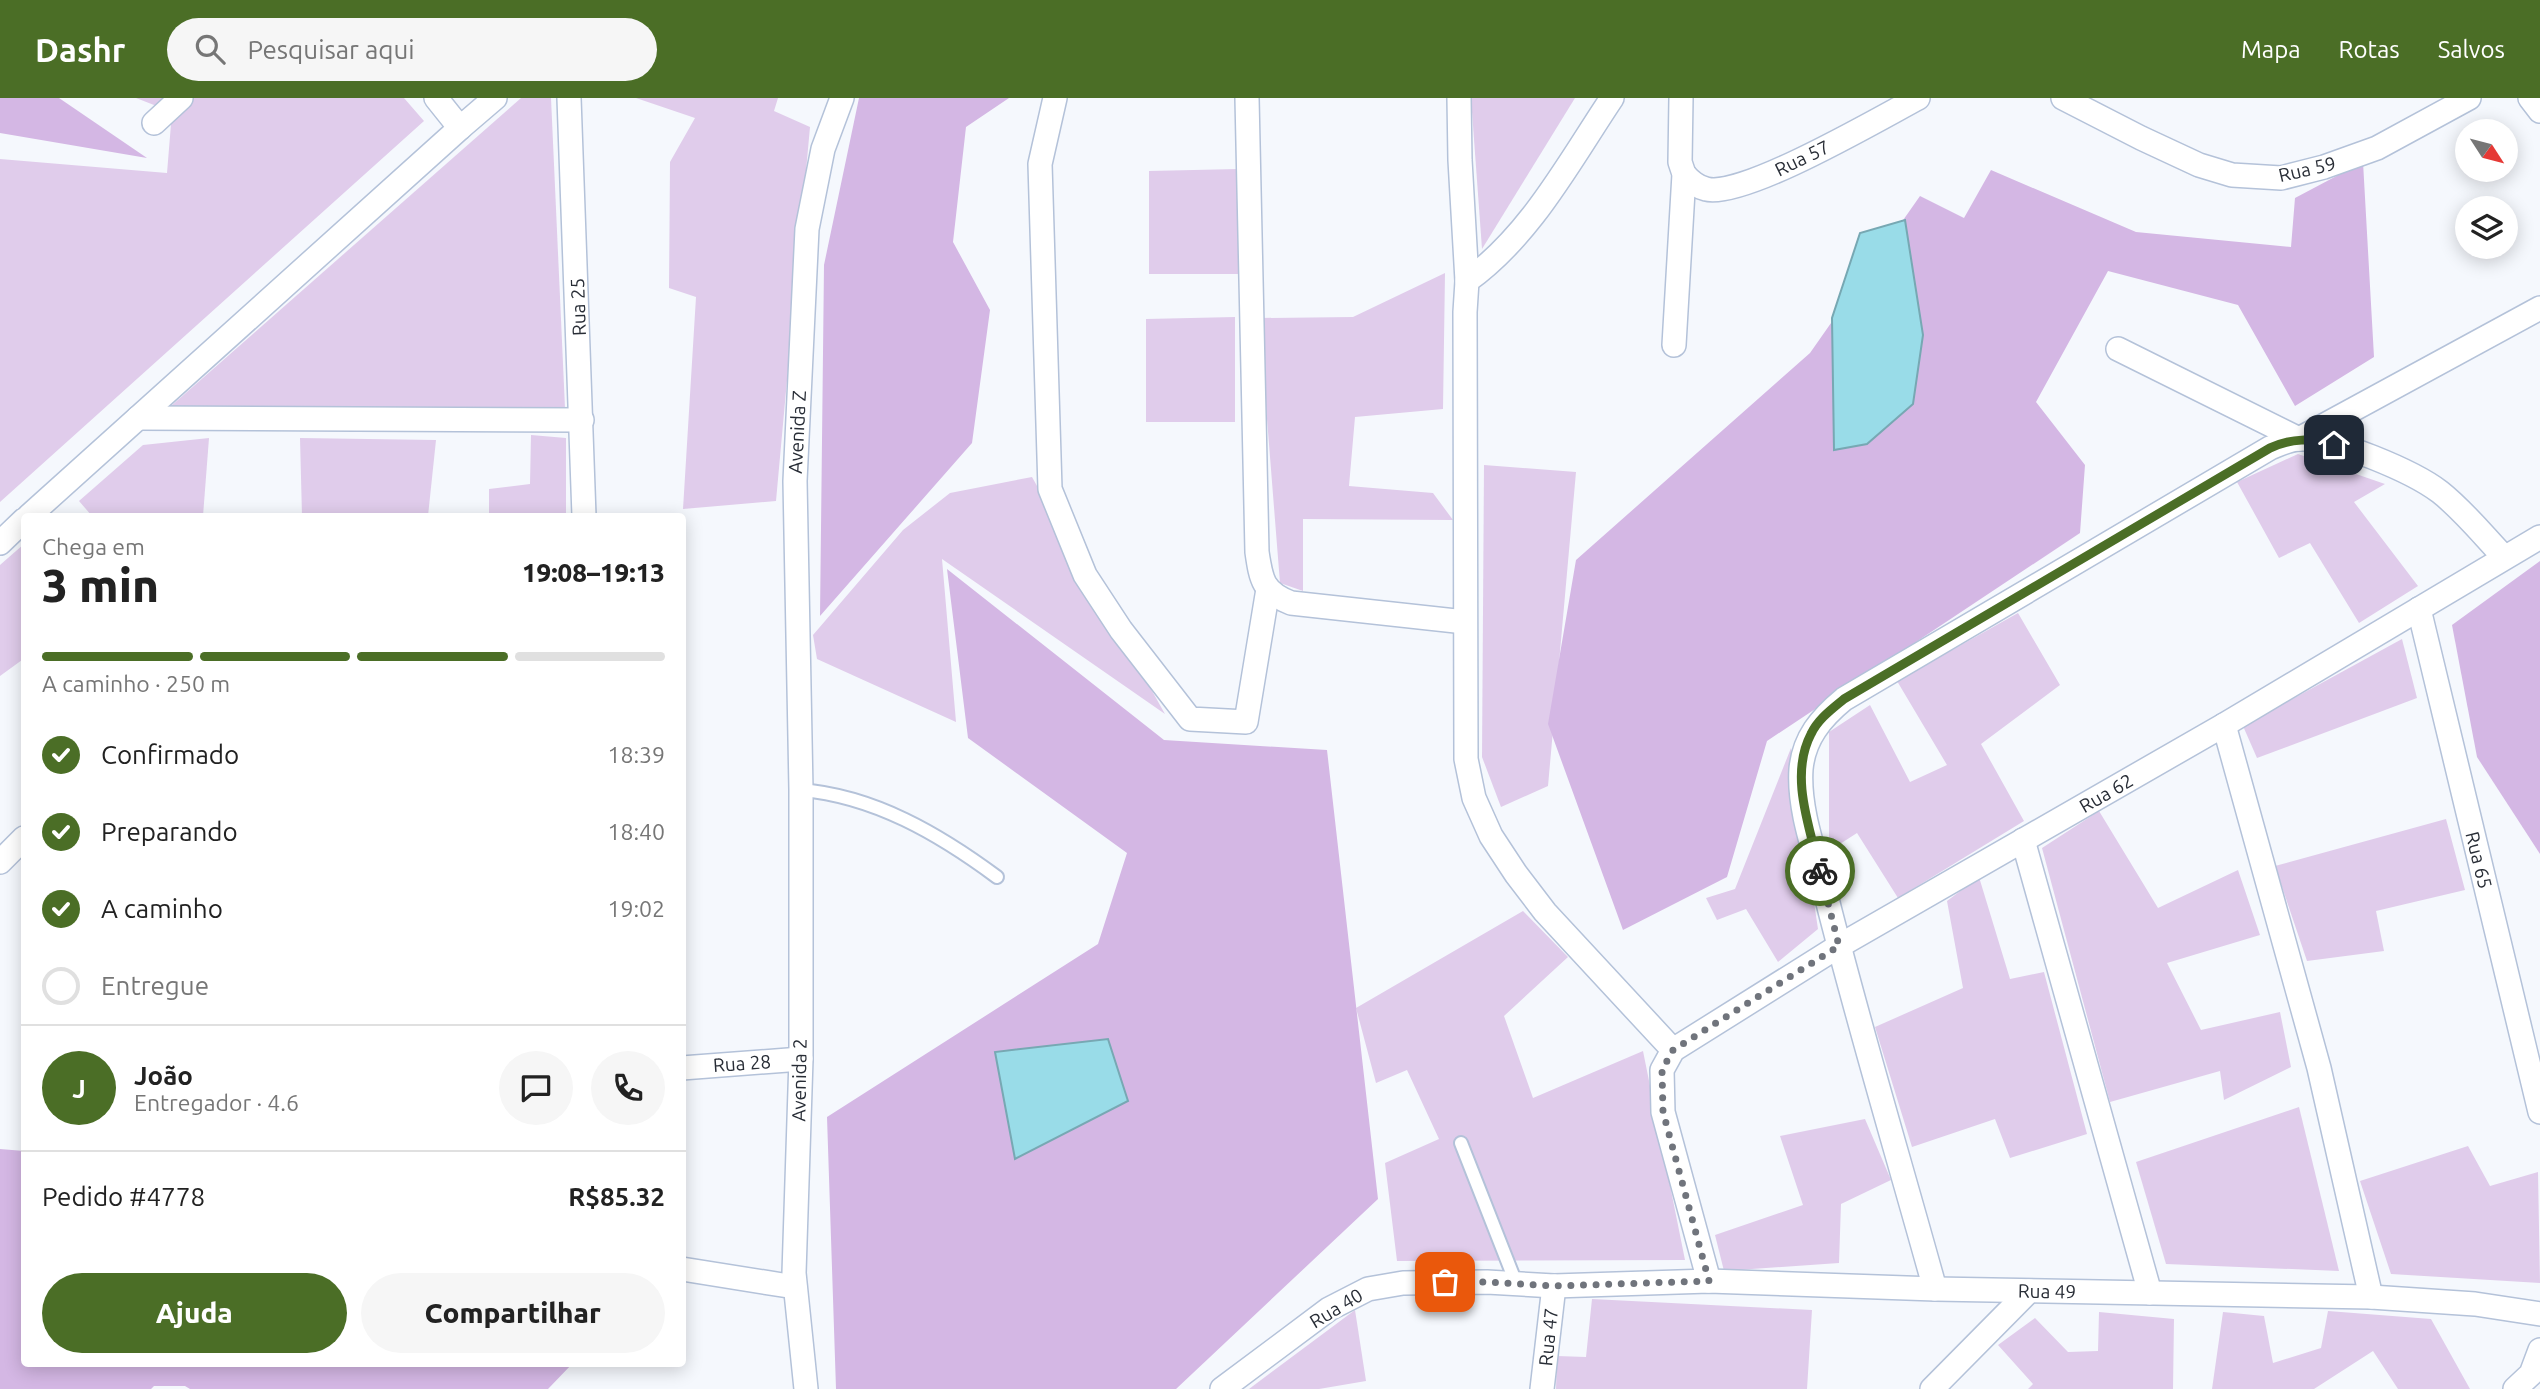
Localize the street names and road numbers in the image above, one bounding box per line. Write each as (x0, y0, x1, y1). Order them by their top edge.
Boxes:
street label: Rua 57 (1771, 135, 1833, 181)
street label: Rua 59 (2276, 152, 2338, 186)
street label: Rua 25 (566, 278, 590, 336)
street label: Avenida Z (784, 390, 810, 474)
street label: Rua 62 (2075, 769, 2137, 817)
street label: Rua 65 (2461, 829, 2497, 891)
street label: Avenida 2 (787, 1038, 811, 1122)
street label: Rua 28 (712, 1050, 772, 1076)
street label: Rua 49 (2018, 1279, 2076, 1303)
street label: Rua 40 (1305, 1284, 1367, 1332)
street label: Rua 47 (1534, 1307, 1562, 1367)

